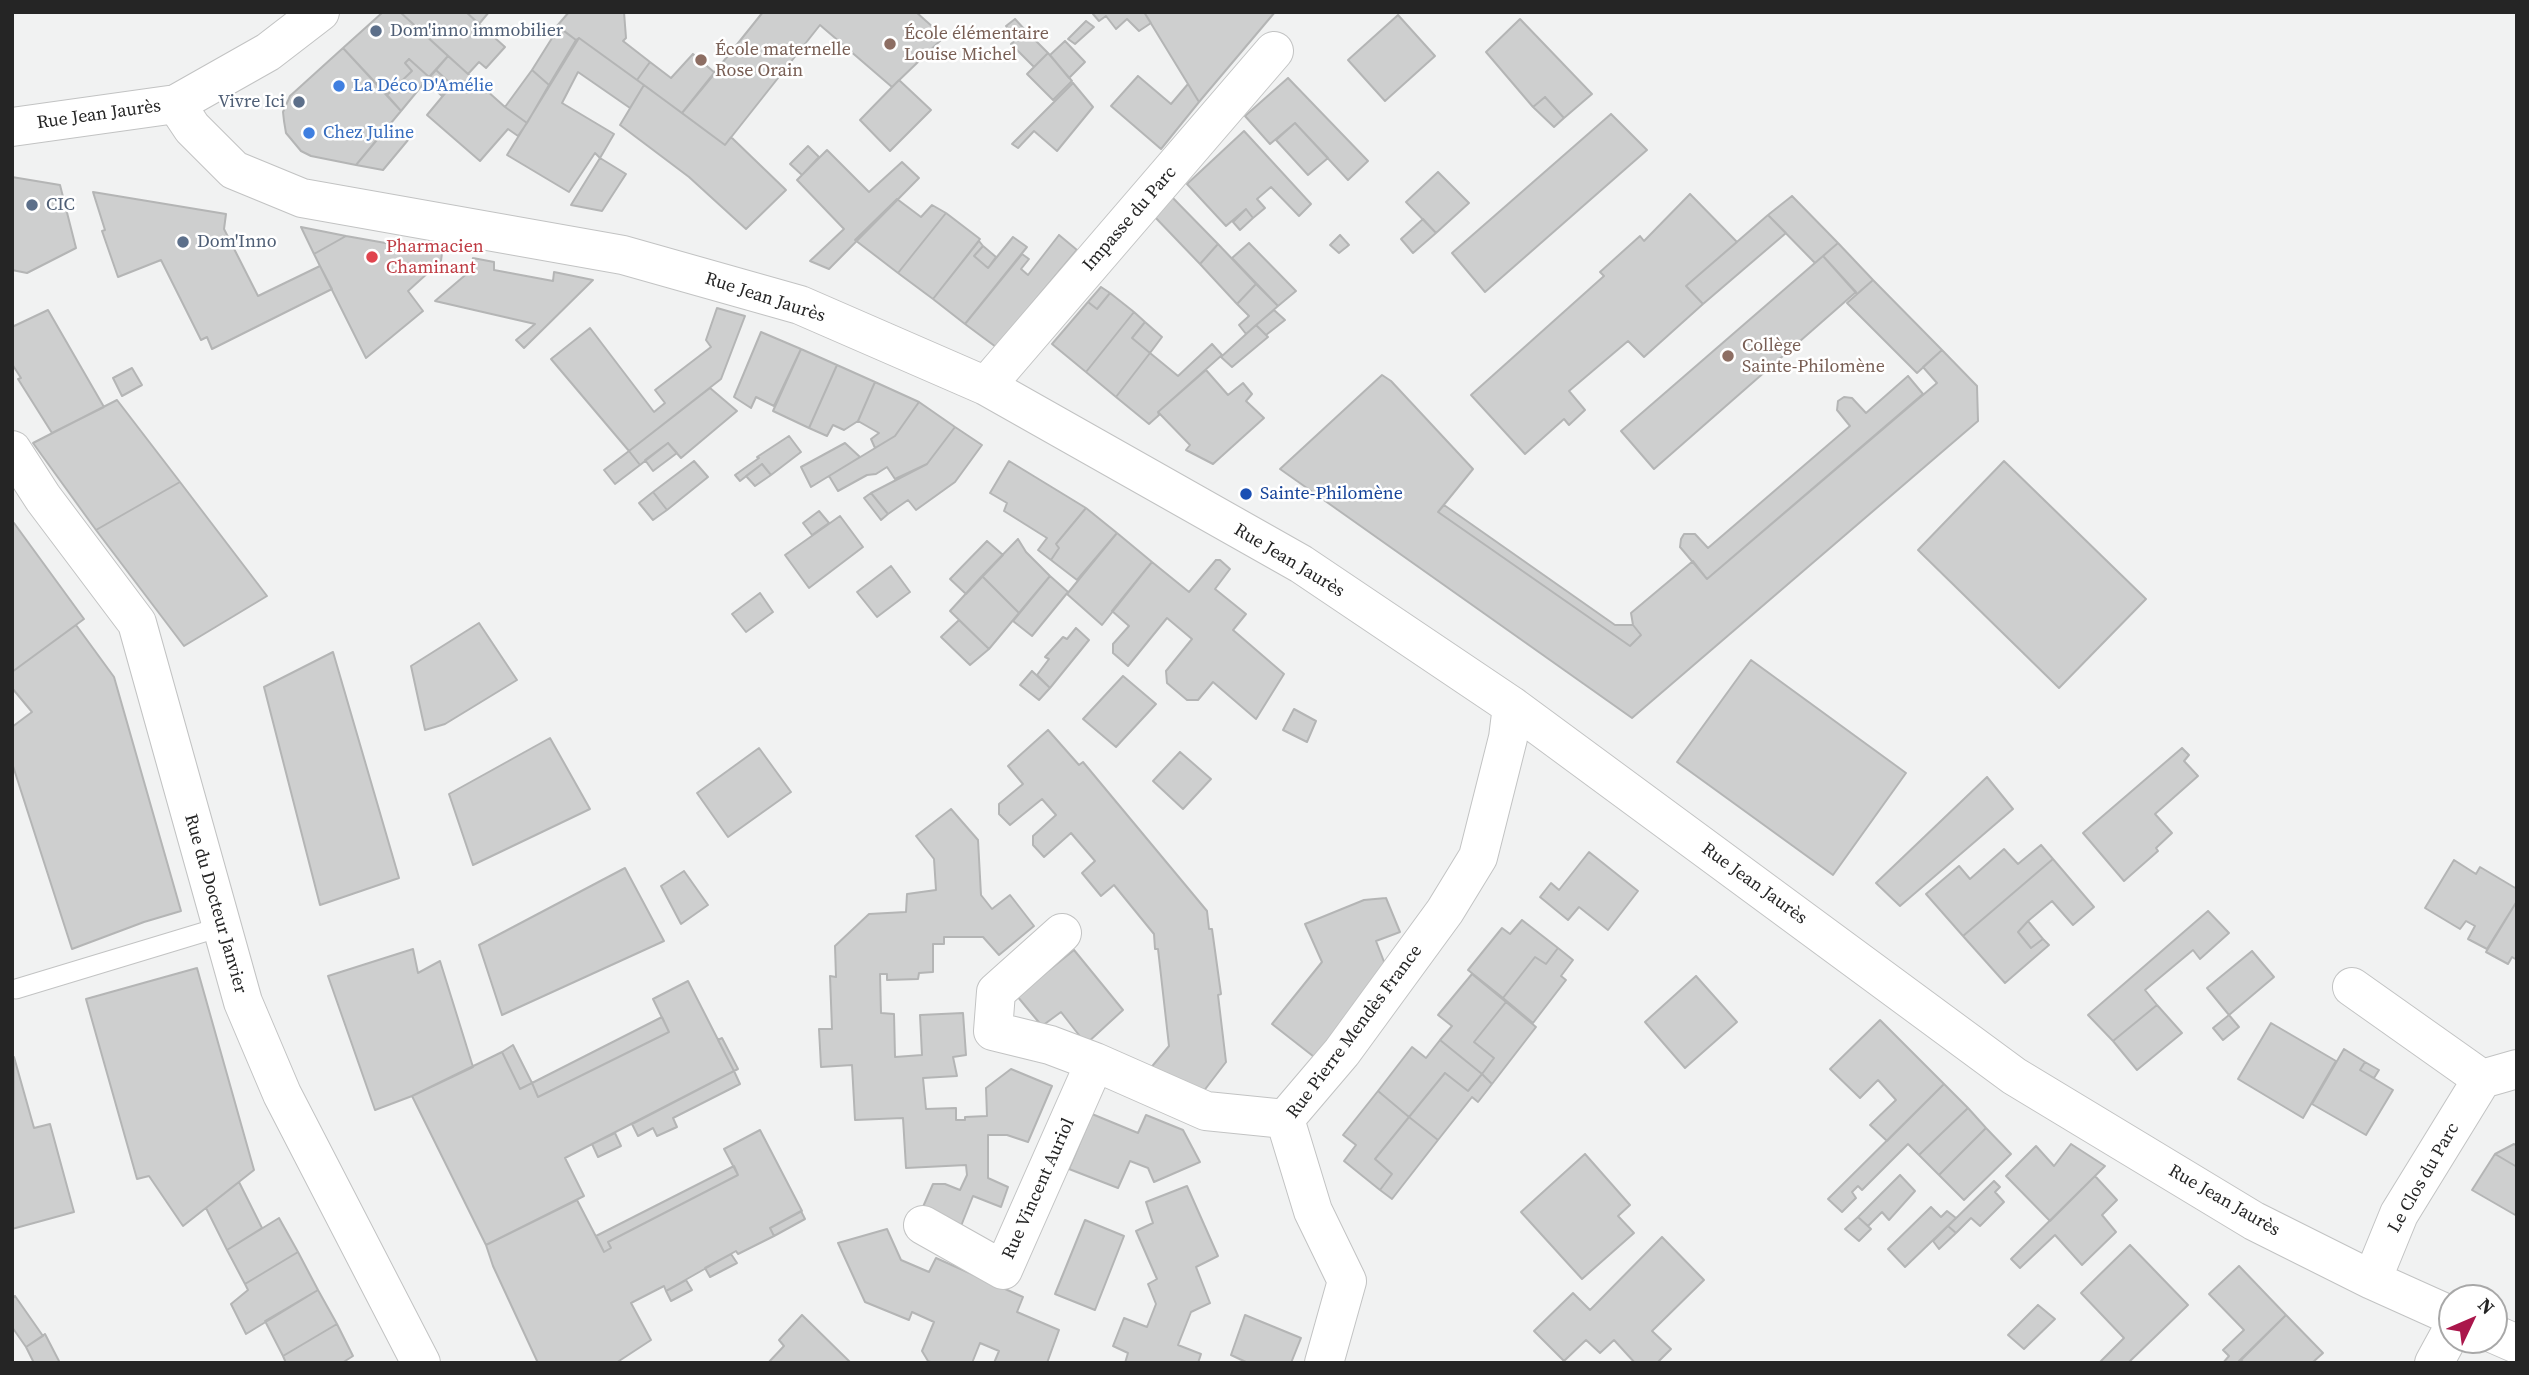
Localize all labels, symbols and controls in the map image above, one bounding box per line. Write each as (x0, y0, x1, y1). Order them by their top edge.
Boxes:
place label: Dom'inno immobilier (390, 20, 563, 42)
marker: Dom'inno immobilier (368, 23, 384, 39)
place label: École élémentaire Louise Michel (904, 23, 1049, 66)
marker: École élémentaire Louise Michel (882, 36, 898, 52)
place label: École maternelle Rose Orain (715, 39, 851, 82)
marker: École maternelle Rose Orain (693, 52, 709, 68)
place label: La Déco D'Amélie (353, 75, 494, 97)
marker: La Déco D'Amélie (331, 78, 347, 94)
place label: Vivre Ici (218, 91, 285, 113)
marker: Vivre Ici (291, 94, 307, 110)
street label: Rue Jean Jaurès (36, 96, 162, 134)
place label: Chez Juline (323, 122, 414, 144)
marker: Chez Juline (301, 125, 317, 141)
street label: Impasse du Parc (1079, 162, 1181, 276)
place label: CIC (46, 194, 75, 216)
marker: CIC (24, 197, 40, 213)
place label: Dom'Inno (197, 231, 277, 253)
marker: Dom'Inno (175, 234, 191, 250)
place label: Pharmacien Chaminant (386, 236, 484, 278)
marker: Pharmacien Chaminant (364, 249, 380, 265)
street label: Rue Jean Jaurès (702, 268, 828, 328)
place label: Collège Sainte-Philomène (1742, 335, 1885, 378)
marker: Collège Sainte-Philomène (1720, 348, 1736, 364)
place label: Sainte-Philomène (1260, 483, 1403, 505)
marker: Sainte-Philomène (1238, 486, 1254, 502)
street label: Rue Jean Jaurès (1230, 520, 1348, 602)
street label: Rue du Docteur Janvier (179, 812, 251, 996)
street label: Rue Jean Jaurès (1697, 838, 1811, 930)
street label: Rue Pierre Mendès France (1283, 941, 1427, 1123)
street label: Rue Vincent Auriol (998, 1115, 1080, 1263)
street label: Le Clos du Parc (2384, 1119, 2464, 1237)
street label: Rue Jean Jaurès (2164, 1160, 2284, 1242)
north arrow (2438, 1284, 2508, 1354)
text: N (2473, 1292, 2501, 1320)

